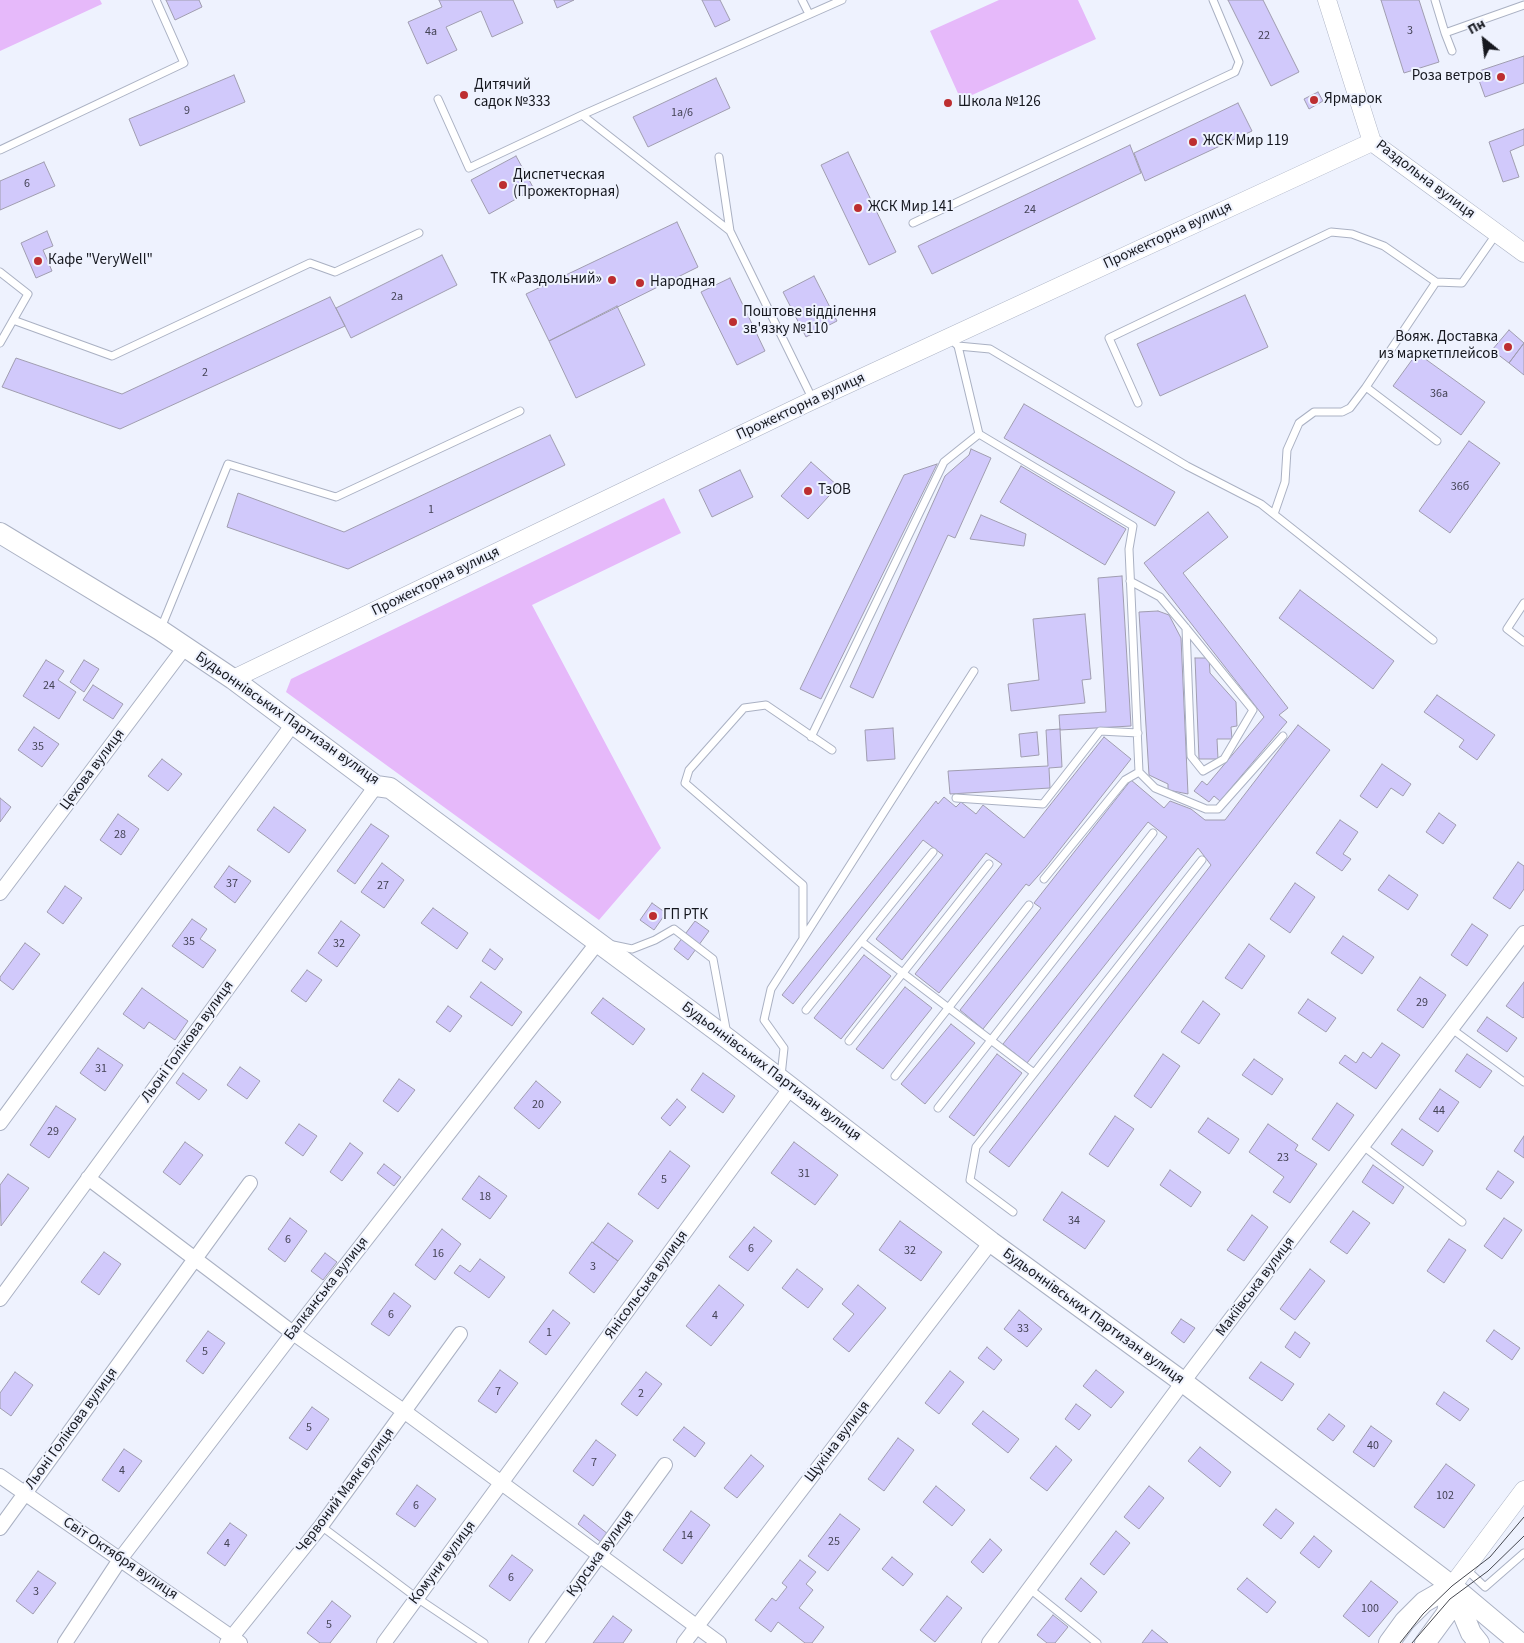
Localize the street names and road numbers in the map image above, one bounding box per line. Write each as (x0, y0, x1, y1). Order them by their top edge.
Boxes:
street label: Раздольна вулиця (1372, 137, 1478, 223)
street label: Прожекторна вулиця (1101, 198, 1235, 274)
street label: Прожекторна вулиця (734, 369, 868, 445)
street label: Прожекторна вулиця (369, 543, 503, 621)
street label: Будьоннівських Партизан вулиця (192, 648, 382, 790)
street label: Цехова вулиця (57, 726, 129, 814)
street label: Льоні Голікова вулиця (138, 978, 238, 1106)
street label: Будьоннівських Партизан вулиця (678, 999, 864, 1145)
street label: Янісольська вулиця (602, 1227, 692, 1343)
street label: Балканська вулиця (281, 1234, 373, 1344)
street label: Макіївська вулиця (1213, 1234, 1299, 1340)
street label: Будьоннівських Партизан вулиця (999, 1245, 1187, 1389)
street label: Льоні Голікова вулиця (22, 1365, 122, 1493)
street label: Щукіна вулиця (802, 1398, 874, 1486)
street label: Червоний Маяк вулиця (293, 1425, 399, 1557)
street label: Курська вулиця (564, 1507, 638, 1601)
street label: Світ Октября вулиця (59, 1514, 181, 1604)
street label: Комуни вулиця (406, 1518, 480, 1608)

